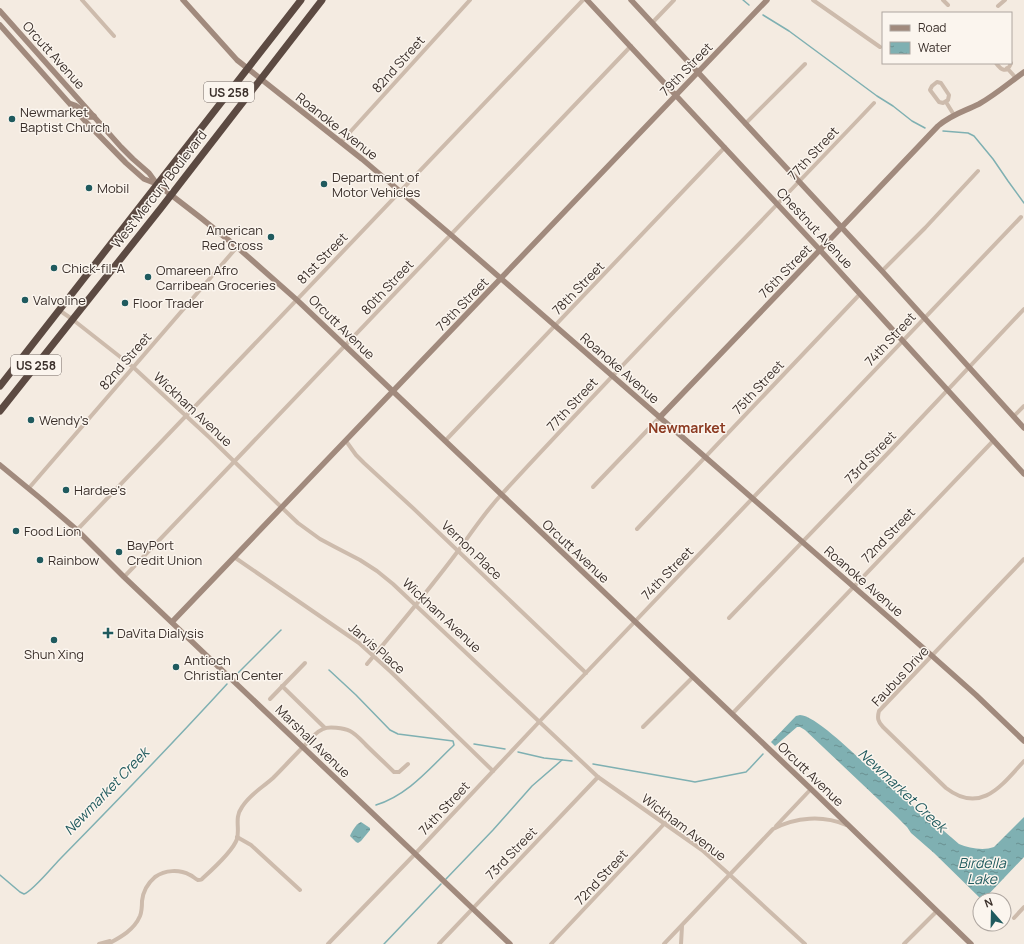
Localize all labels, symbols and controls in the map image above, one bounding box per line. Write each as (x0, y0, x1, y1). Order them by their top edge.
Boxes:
legend (882, 12, 1012, 64)
street label: Orcutt Avenue (19, 17, 90, 93)
text: Road (918, 19, 946, 36)
street label: 82nd Street (368, 32, 428, 96)
street label: 79th Street (656, 38, 716, 100)
text: Water (918, 39, 952, 56)
road number: US 258 (204, 82, 254, 102)
street label: Roanoke Avenue (292, 88, 382, 164)
place label: Newmarket Baptist Church (20, 103, 110, 136)
marker: Newmarket Baptist Church (7, 114, 17, 124)
street label: 77th Street (784, 122, 842, 184)
street label: West Mercury Boulevard (107, 126, 211, 252)
place label: Department of Motor Vehicles (332, 168, 421, 201)
place label: Mobil (97, 179, 129, 197)
marker: Department of Motor Vehicles (319, 179, 329, 189)
marker: Mobil (84, 183, 94, 193)
street label: Chestnut Avenue (773, 184, 857, 273)
place label: American Red Cross (202, 221, 263, 254)
street label: 81st Street (293, 228, 351, 288)
marker: American Red Cross (266, 232, 276, 242)
street label: 76th Street (755, 240, 815, 302)
street label: 80th Street (357, 256, 417, 318)
street label: 78th Street (548, 257, 608, 319)
place label: Chick-fil-A (62, 259, 125, 277)
place label: Omareen Afro Carribean Groceries (156, 261, 276, 294)
marker: Chick-fil-A (49, 263, 59, 273)
marker: Omareen Afro Carribean Groceries (143, 272, 153, 282)
street label: 79th Street (432, 273, 492, 335)
place label: Valvoline (33, 291, 86, 309)
street label: Orcutt Avenue (305, 291, 379, 363)
place label: Floor Trader (133, 294, 204, 312)
marker: Valvoline (20, 295, 30, 305)
marker: Floor Trader (120, 298, 130, 308)
street label: 74th Street (860, 308, 920, 370)
street label: 82nd Street (95, 328, 155, 394)
street label: Roanoke Avenue (577, 329, 664, 408)
road number: US 258 (11, 355, 61, 375)
street label: 75th Street (728, 356, 788, 418)
street label: Wickham Avenue (150, 368, 237, 451)
street label: 77th Street (543, 373, 601, 435)
place label: Wendy's (39, 411, 89, 429)
marker: Wendy's (26, 415, 36, 425)
district label: Newmarket (648, 418, 726, 437)
street label: 73rd Street (840, 427, 900, 487)
place label: Hardee's (74, 481, 126, 499)
marker: Hardee's (61, 485, 71, 495)
street label: 72nd Street (857, 504, 919, 566)
street label: Orcutt Avenue (539, 515, 614, 587)
street label: Vernon Place (438, 517, 507, 584)
place label: Food Lion (24, 522, 81, 540)
marker: Food Lion (11, 526, 21, 536)
place label: BayPort Credit Union (127, 536, 202, 569)
street label: Roanoke Avenue (821, 542, 908, 621)
street label: 74th Street (637, 543, 697, 603)
marker: BayPort Credit Union (114, 547, 124, 557)
place label: Rainbow (48, 551, 99, 569)
marker: Rainbow (35, 555, 45, 565)
street label: Wickham Avenue (399, 574, 486, 657)
street label: Jarvis Place (345, 618, 410, 678)
place label: DaVita Dialysis (117, 624, 204, 642)
marker: DaVita Dialysis (102, 627, 114, 639)
marker: Shun Xing (49, 635, 59, 645)
street label: Faubus Drive (867, 642, 933, 710)
place label: Shun Xing (24, 645, 84, 663)
place label: Antioch Christian Center (184, 651, 283, 684)
marker: Antioch Christian Center (171, 662, 181, 672)
street label: Marshall Avenue (272, 701, 355, 782)
street label: Orcutt Avenue (774, 738, 848, 810)
water label: Newmarket Creek (59, 742, 154, 839)
water label: Newmarket Creek (855, 744, 953, 837)
street label: 74th Street (414, 777, 474, 839)
street label: Wickham Avenue (638, 789, 730, 865)
street label: 73rd Street (481, 823, 541, 883)
street label: 72nd Street (571, 845, 631, 909)
water label: Birdella Lake (958, 853, 1007, 888)
north arrow (972, 892, 1012, 932)
text: N (982, 894, 995, 911)

